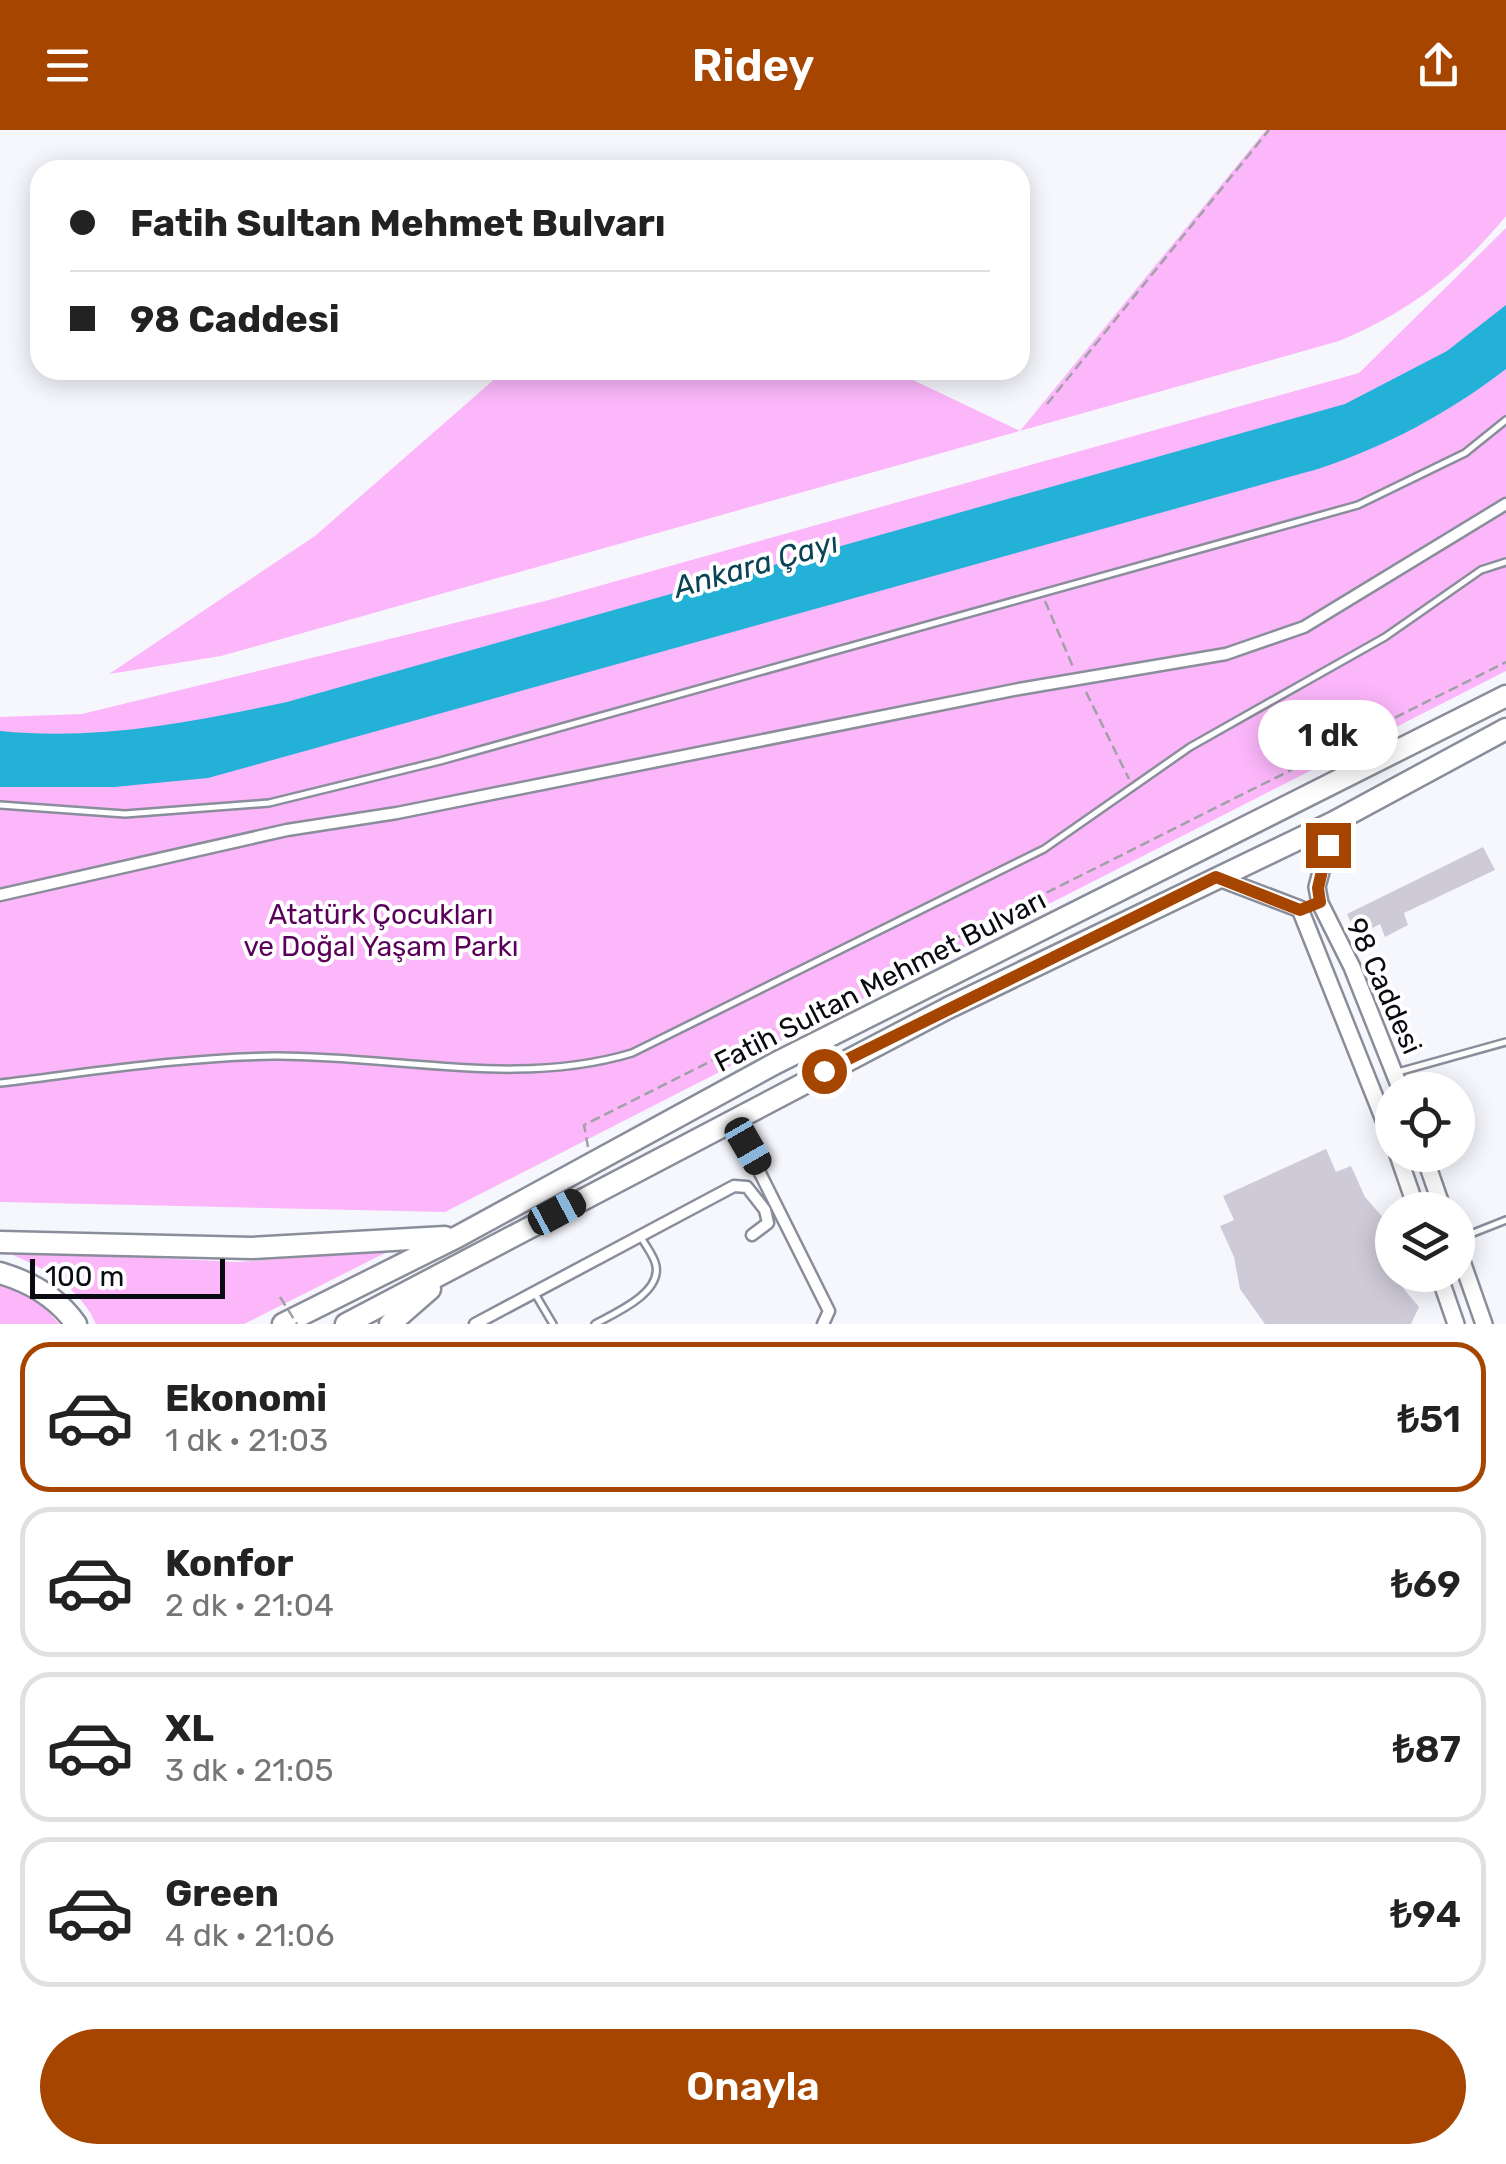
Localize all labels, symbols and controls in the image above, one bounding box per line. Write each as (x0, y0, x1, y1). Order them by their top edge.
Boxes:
icon: menu (40, 38, 95, 93)
icon: share (1411, 38, 1466, 93)
text: Ridey (692, 39, 814, 92)
text: Fatih Sultan Mehmet Bulvarı (130, 200, 666, 246)
text: 98 Caddesi (130, 296, 340, 342)
water label: Ankara Çayı (668, 524, 842, 606)
callout: 1 dk (1258, 700, 1398, 770)
text: 1 dk (1298, 716, 1358, 754)
route end (1306, 823, 1351, 868)
street label: Fatih Sultan Mehmet Bulvarı (709, 883, 1051, 1079)
park label: Atatürk Çocukları ve Doğal Yaşam Parkı (243, 898, 519, 963)
street label: 98 Caddesi (1339, 913, 1429, 1059)
route start (802, 1049, 847, 1094)
map controls (1375, 1072, 1475, 1292)
button: locate (1375, 1072, 1475, 1172)
car (720, 1113, 776, 1179)
car (523, 1185, 591, 1239)
button: layers (1375, 1192, 1475, 1292)
scale bar (30, 1254, 225, 1298)
text: 100 m (45, 1260, 124, 1293)
icon: car (45, 1372, 135, 1462)
text: Ekonomi (165, 1375, 327, 1421)
text: ₺51 (1397, 1396, 1461, 1442)
text: 1 dk · 21:03 (165, 1421, 328, 1459)
icon: car (45, 1537, 135, 1627)
text: Konfor (165, 1540, 294, 1586)
text: ₺69 (1391, 1561, 1461, 1607)
text: 2 dk · 21:04 (165, 1586, 334, 1624)
icon: car (45, 1702, 135, 1792)
text: XL (165, 1705, 214, 1751)
text: ₺87 (1393, 1726, 1461, 1772)
text: 3 dk · 21:05 (165, 1751, 334, 1789)
icon: car (45, 1867, 135, 1957)
text: Green (165, 1870, 279, 1916)
text: ₺94 (1390, 1891, 1461, 1937)
text: 4 dk · 21:06 (165, 1916, 334, 1954)
button: Onayla (40, 2029, 1466, 2144)

